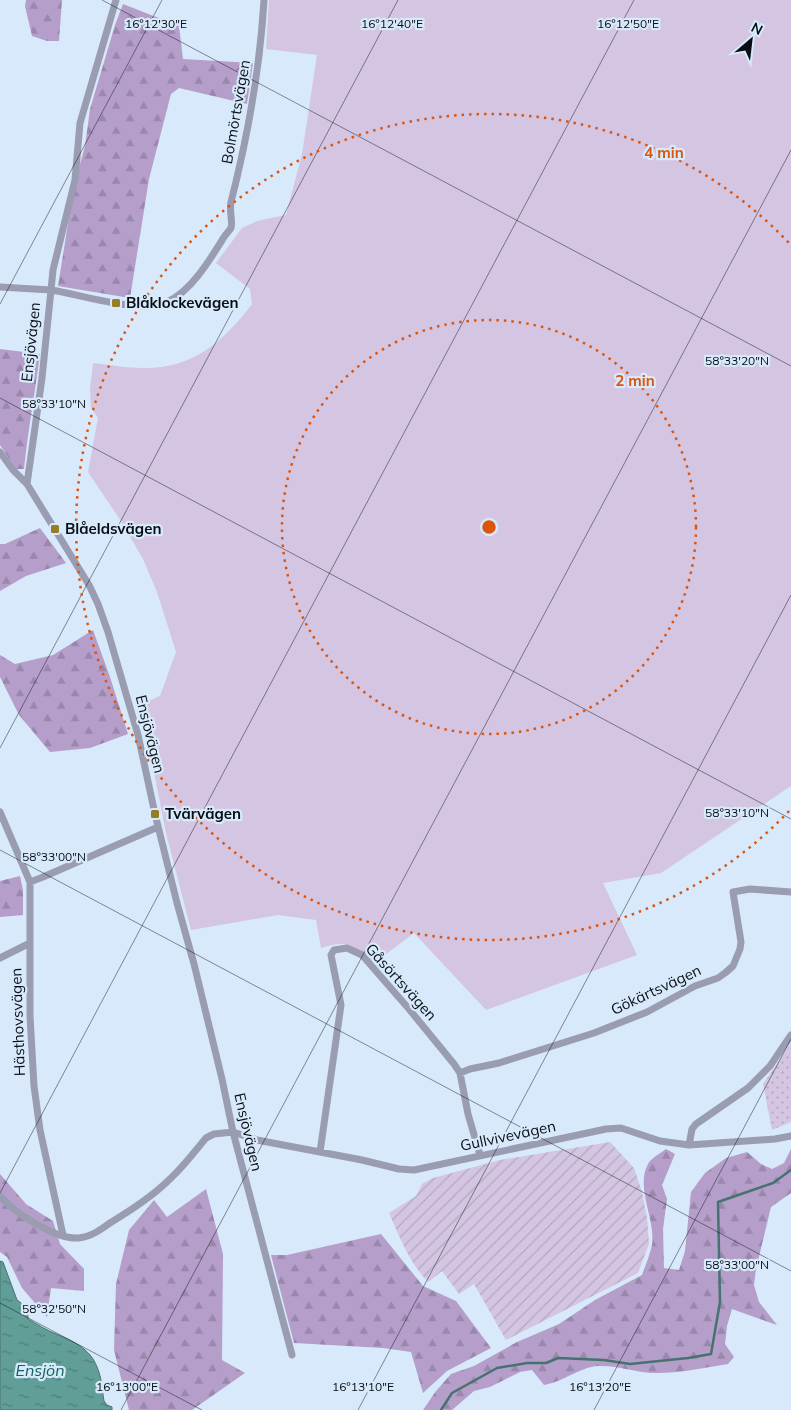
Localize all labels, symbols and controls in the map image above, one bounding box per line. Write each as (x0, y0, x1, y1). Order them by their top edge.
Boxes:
north arrow (726, 15, 776, 65)
text: 16°12'30"E (125, 16, 187, 31)
text: 16°12'40"E (361, 16, 423, 31)
text: 16°12'50"E (597, 16, 659, 31)
text: N (748, 18, 766, 39)
street label: Bolmörtsvägen (217, 58, 254, 165)
text: 4 min (644, 143, 684, 162)
place label: Blåklockevägen (126, 293, 239, 312)
marker: Blåklockevägen (110, 297, 122, 309)
street label: Ensjövägen (17, 301, 44, 383)
text: 58°33'20"N (705, 353, 769, 368)
text: 2 min (615, 371, 655, 390)
text: 58°33'10"N (22, 396, 86, 411)
centre of rings (480, 518, 498, 536)
place label: Blåeldsvägen (65, 519, 161, 538)
marker: Blåeldsvägen (49, 523, 61, 535)
street label: Ensjövägen (132, 693, 169, 775)
place label: Tvärvägen (165, 804, 241, 823)
text: 58°33'10"N (705, 805, 769, 820)
marker: Tvärvägen (149, 808, 161, 820)
text: 58°33'00"N (22, 849, 86, 864)
street label: Gåsörtsvägen (362, 939, 441, 1024)
street label: Gökärtsvägen (608, 960, 704, 1019)
street label: Hästhovsvägen (6, 968, 29, 1077)
street label: Ensjövägen (230, 1091, 267, 1173)
street label: Gullvivevägen (458, 1116, 557, 1155)
text: 58°33'00"N (705, 1257, 769, 1272)
text: 58°32'50"N (22, 1301, 86, 1316)
water label: Ensjön (15, 1360, 65, 1380)
text: 16°13'00"E (96, 1379, 158, 1394)
text: 16°13'10"E (332, 1379, 394, 1394)
text: 16°13'20"E (569, 1379, 631, 1394)

